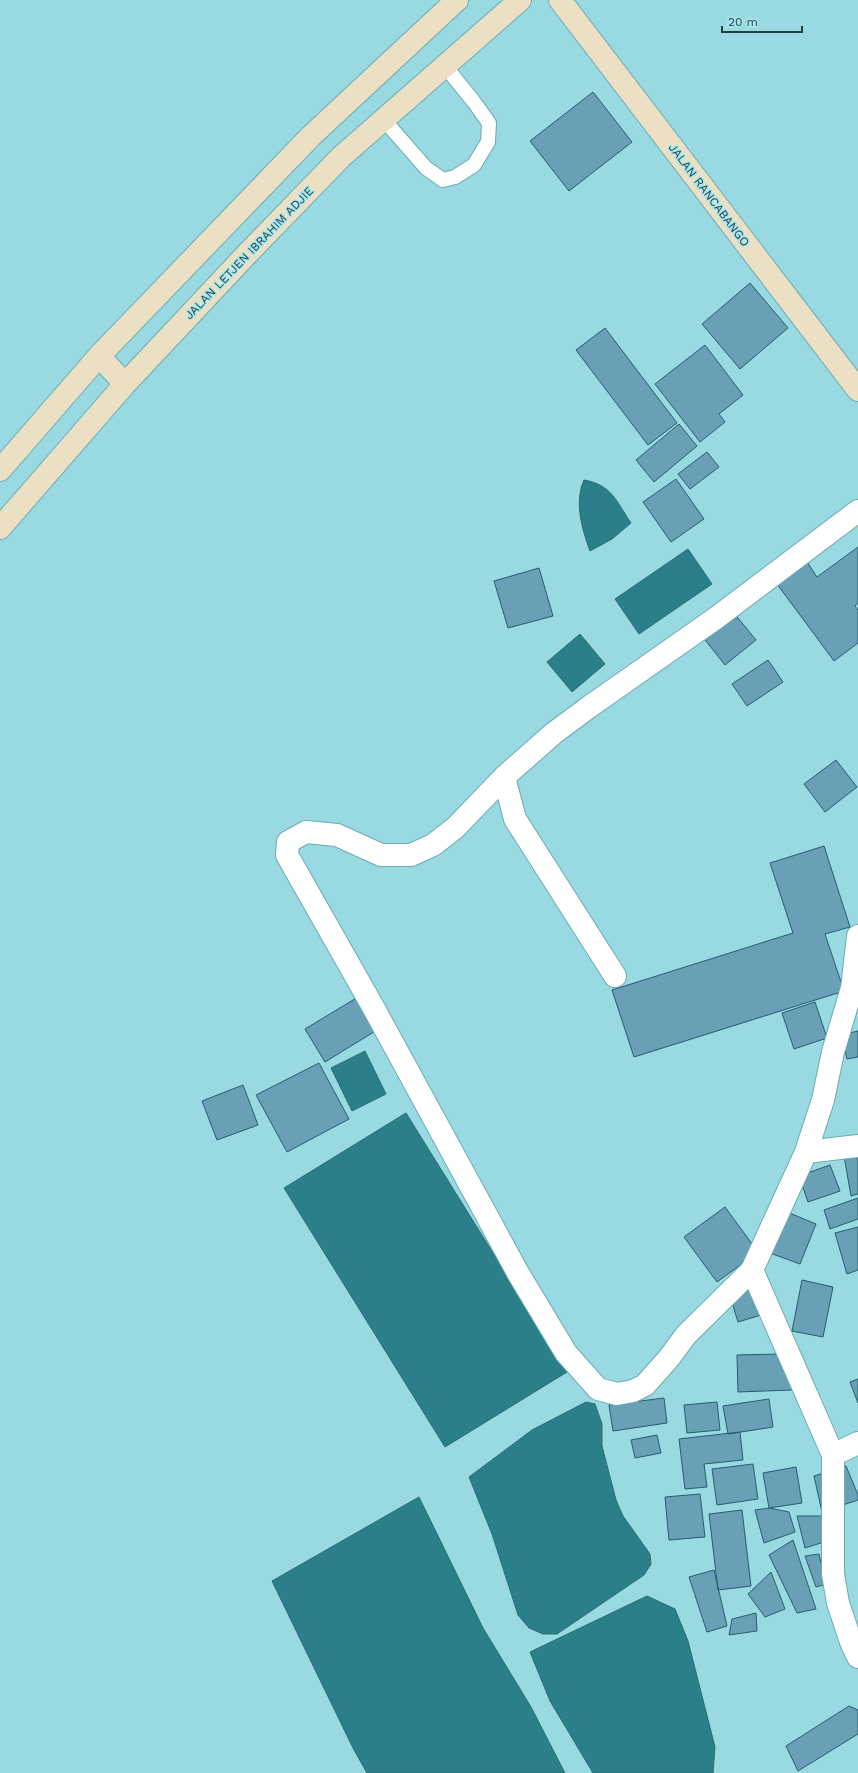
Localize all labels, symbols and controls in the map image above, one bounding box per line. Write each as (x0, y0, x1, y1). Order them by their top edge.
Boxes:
scale bar (722, 8, 802, 34)
text: 20 m (728, 15, 758, 29)
street label: JALAN RANCABANGO (666, 141, 752, 249)
street label: JALAN LETJEN IBRAHIM ADJIE (182, 184, 316, 322)

